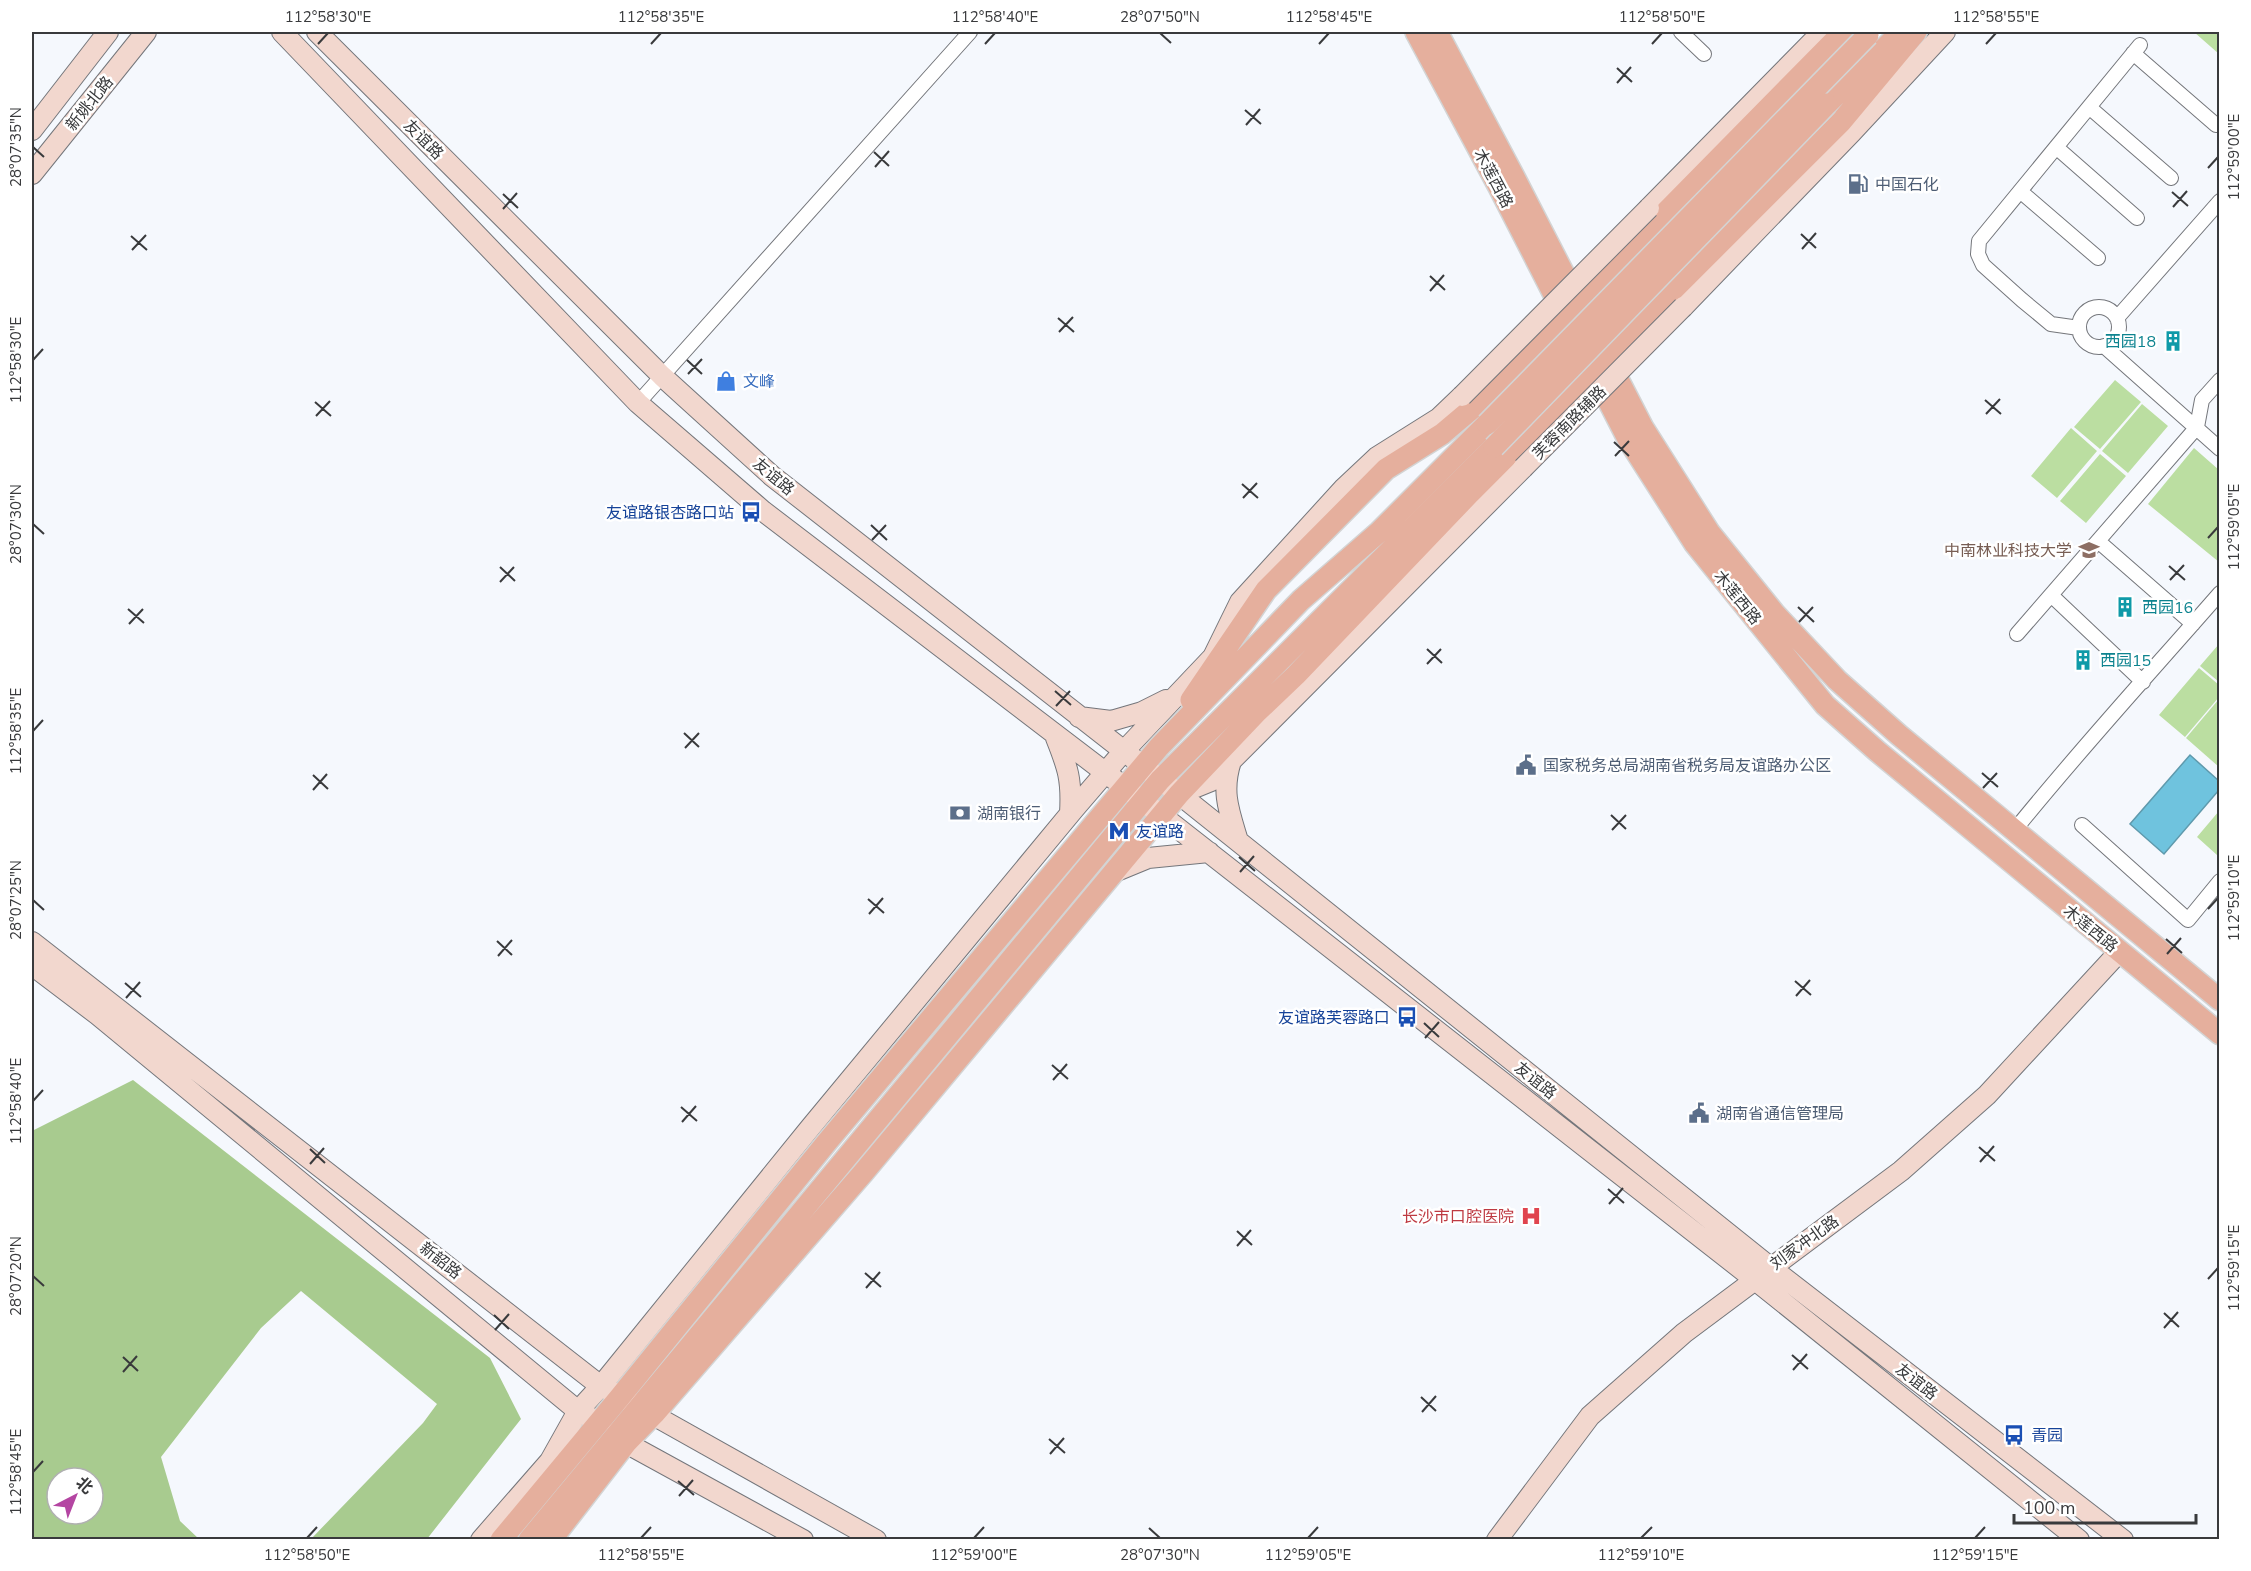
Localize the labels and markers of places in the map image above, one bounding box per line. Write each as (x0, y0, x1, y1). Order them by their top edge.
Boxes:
fuel station icon: 中国石化 (1846, 172, 1870, 196)
place label: 中国石化 (1875, 174, 1939, 196)
building icon: 西园18 (2161, 329, 2185, 353)
place label: 西园18 (2105, 331, 2156, 353)
shop icon: 文峰 (714, 369, 738, 393)
place label: 文峰 (743, 371, 775, 393)
bus stop icon: 友谊路银杏路口站 (739, 500, 763, 524)
place label: 友谊路银杏路口站 (606, 502, 734, 524)
school or university icon: 中南林业科技大学 (2077, 538, 2101, 562)
place label: 中南林业科技大学 (1944, 540, 2072, 562)
building icon: 西园16 (2113, 595, 2137, 619)
place label: 西园16 (2142, 597, 2193, 619)
building icon: 西园15 (2071, 648, 2095, 672)
place label: 西园15 (2100, 650, 2151, 672)
public building icon: 国家税务总局湖南省税务局友谊路办公区 (1514, 753, 1538, 777)
place label: 国家税务总局湖南省税务局友谊路办公区 (1543, 755, 1831, 777)
bank icon: 湖南银行 (948, 801, 972, 825)
place label: 湖南银行 (977, 803, 1041, 825)
metro station icon: 友谊路 (1107, 819, 1131, 843)
place label: 友谊路 (1136, 821, 1184, 843)
bus stop icon: 友谊路芙蓉路口 (1395, 1005, 1419, 1029)
place label: 友谊路芙蓉路口 (1278, 1007, 1390, 1029)
public building icon: 湖南省通信管理局 (1687, 1101, 1711, 1125)
place label: 湖南省通信管理局 (1716, 1103, 1844, 1125)
hospital icon: 长沙市口腔医院 (1519, 1204, 1543, 1228)
place label: 长沙市口腔医院 (1402, 1206, 1514, 1228)
bus stop icon: 青园 (2002, 1423, 2026, 1447)
place label: 青园 (2031, 1425, 2063, 1447)

